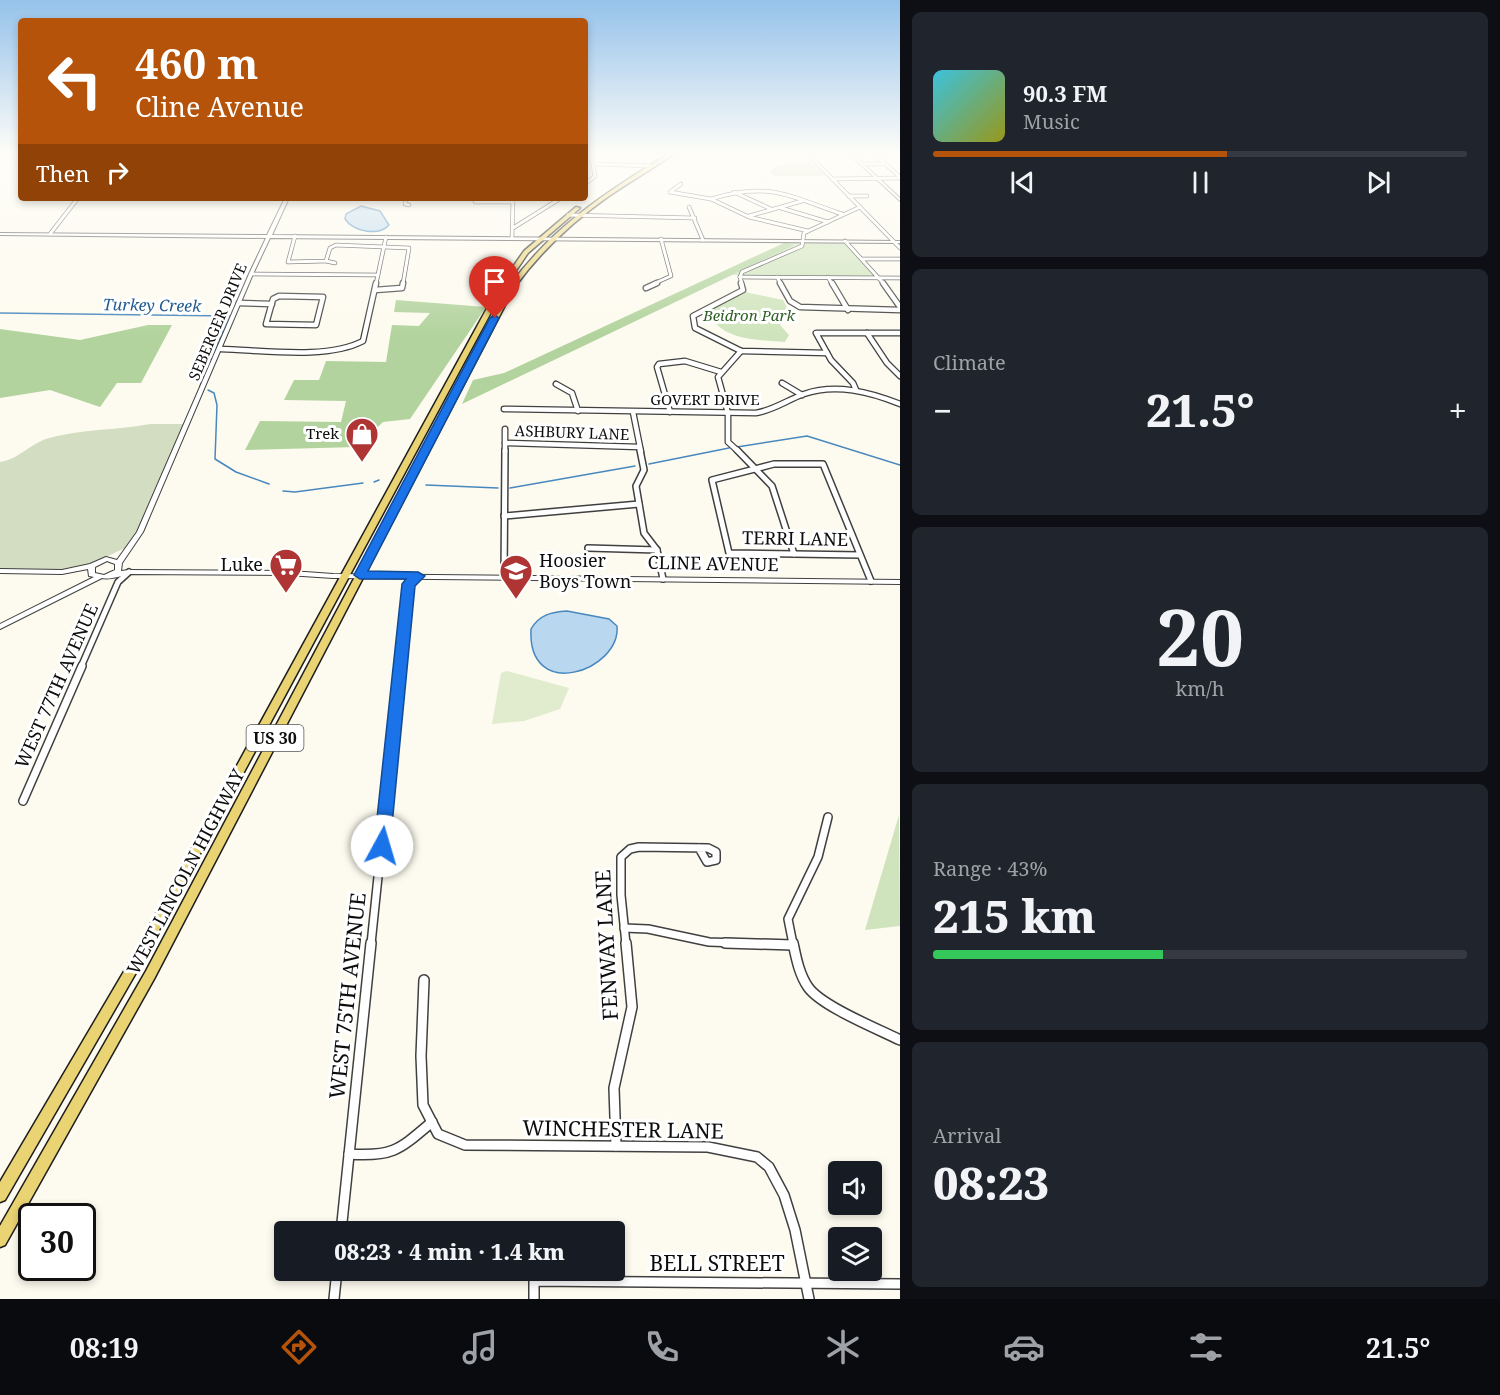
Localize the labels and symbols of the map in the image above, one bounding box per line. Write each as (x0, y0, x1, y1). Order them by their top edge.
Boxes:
pin (469, 256, 520, 318)
street label: SEBERGER DRIVE (183, 260, 251, 383)
water label: Turkey Creek (103, 293, 202, 317)
park label: Beidron Park (702, 305, 796, 325)
street label: GOVERT DRIVE (650, 389, 760, 409)
shop icon: Trek (344, 416, 380, 463)
street label: ASHBURY LANE (514, 420, 630, 444)
place label: Trek (306, 423, 339, 443)
street label: TERRI LANE (742, 525, 848, 551)
supermarket icon: Luke (268, 547, 304, 594)
place label: Hoosier Boys Town (539, 548, 632, 593)
street label: CLINE AVENUE (647, 550, 779, 576)
place label: Luke (221, 552, 263, 576)
school or university icon: Hoosier Boys Town (498, 553, 534, 600)
street label: WEST 77TH AVENUE (9, 599, 103, 772)
road number: US 30 (246, 725, 304, 751)
street label: WEST LINCOLN HIGHWAY (121, 764, 250, 978)
position arrow (350, 814, 414, 878)
street label: FENWAY LANE (588, 869, 624, 1021)
street label: WEST 75TH AVENUE (322, 891, 372, 1101)
street label: WINCHESTER LANE (522, 1113, 724, 1145)
speed limit sign: 30 (18, 1203, 96, 1281)
street label: BELL STREET (649, 1249, 785, 1277)

